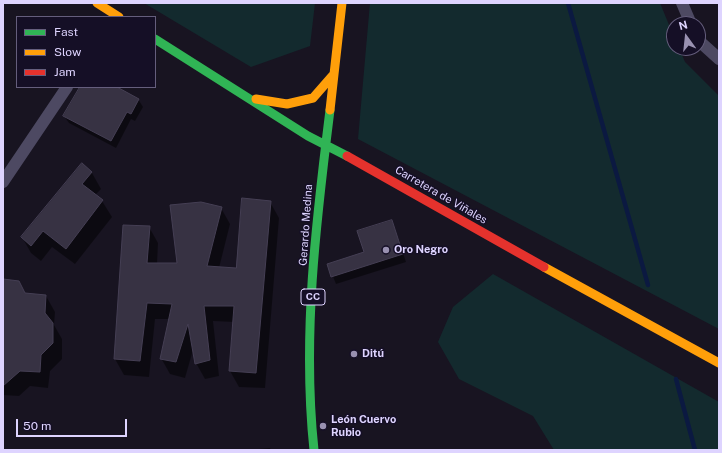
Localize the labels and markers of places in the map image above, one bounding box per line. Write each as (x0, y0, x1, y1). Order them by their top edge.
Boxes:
place label: Oro Negro (394, 243, 448, 257)
marker: Oro Negro (381, 245, 391, 255)
place label: Ditú (362, 347, 384, 361)
marker: Ditú (349, 349, 359, 359)
place label: León Cuervo Rubio (331, 413, 396, 439)
marker: León Cuervo Rubio (318, 421, 328, 431)

